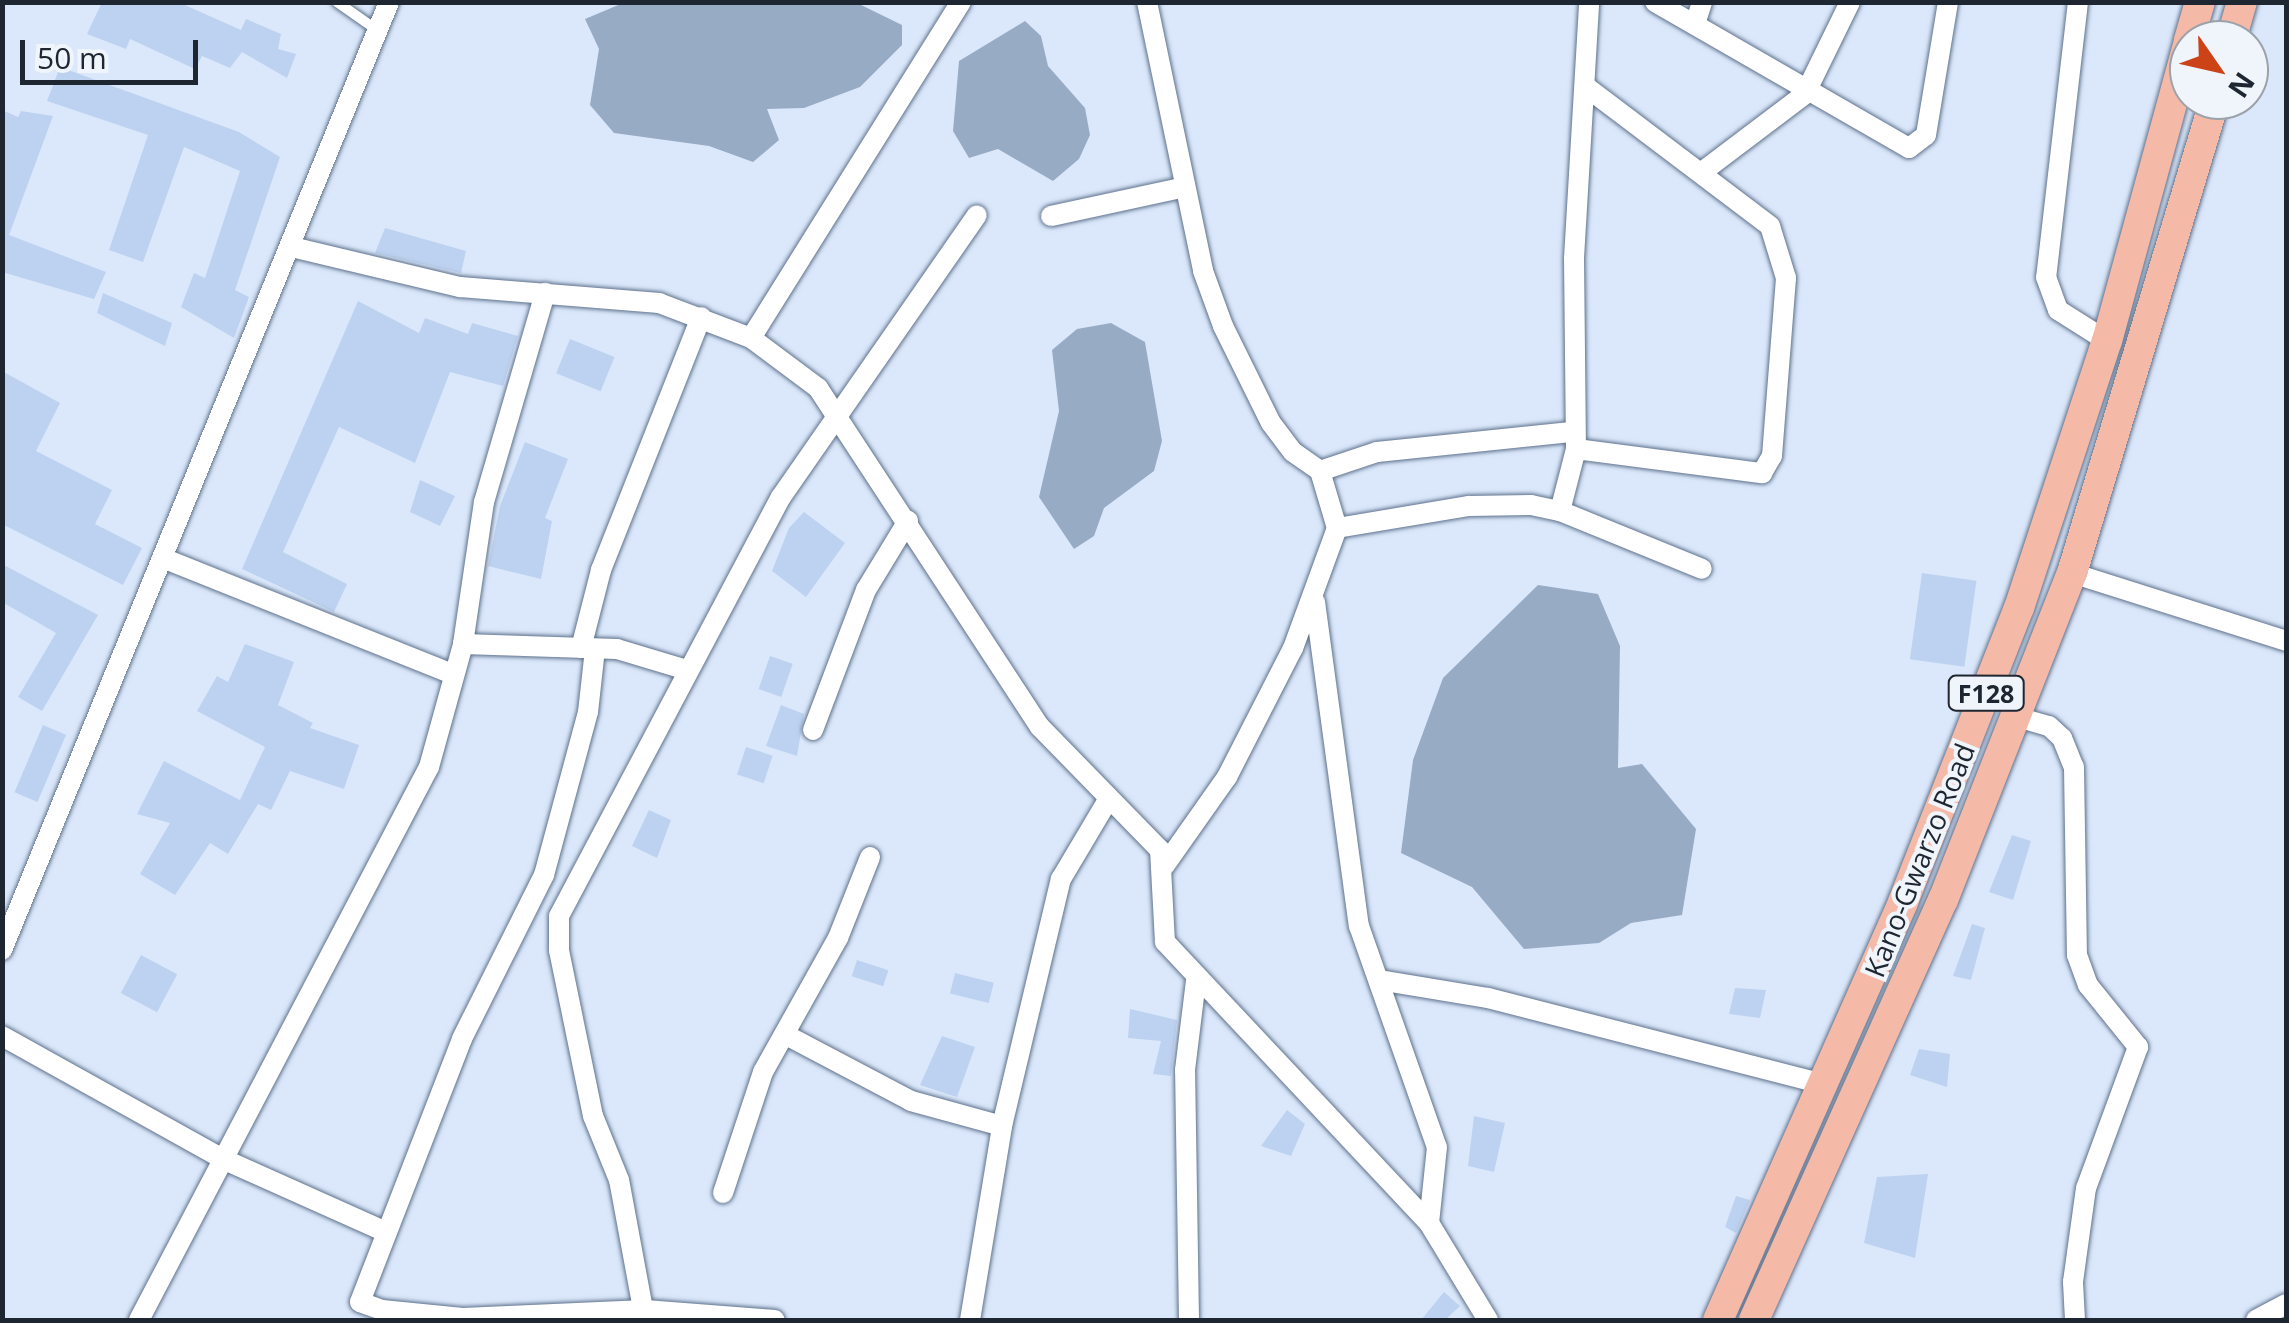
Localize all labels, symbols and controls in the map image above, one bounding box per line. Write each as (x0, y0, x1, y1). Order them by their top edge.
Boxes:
scale bar (25, 20, 202, 82)
north arrow (2169, 20, 2269, 120)
text: 50 m (37, 37, 107, 78)
text: N (2220, 66, 2264, 106)
road number: F128 (1946, 673, 2026, 713)
street label: Kano-Gwarzo Road (1857, 738, 1981, 982)

